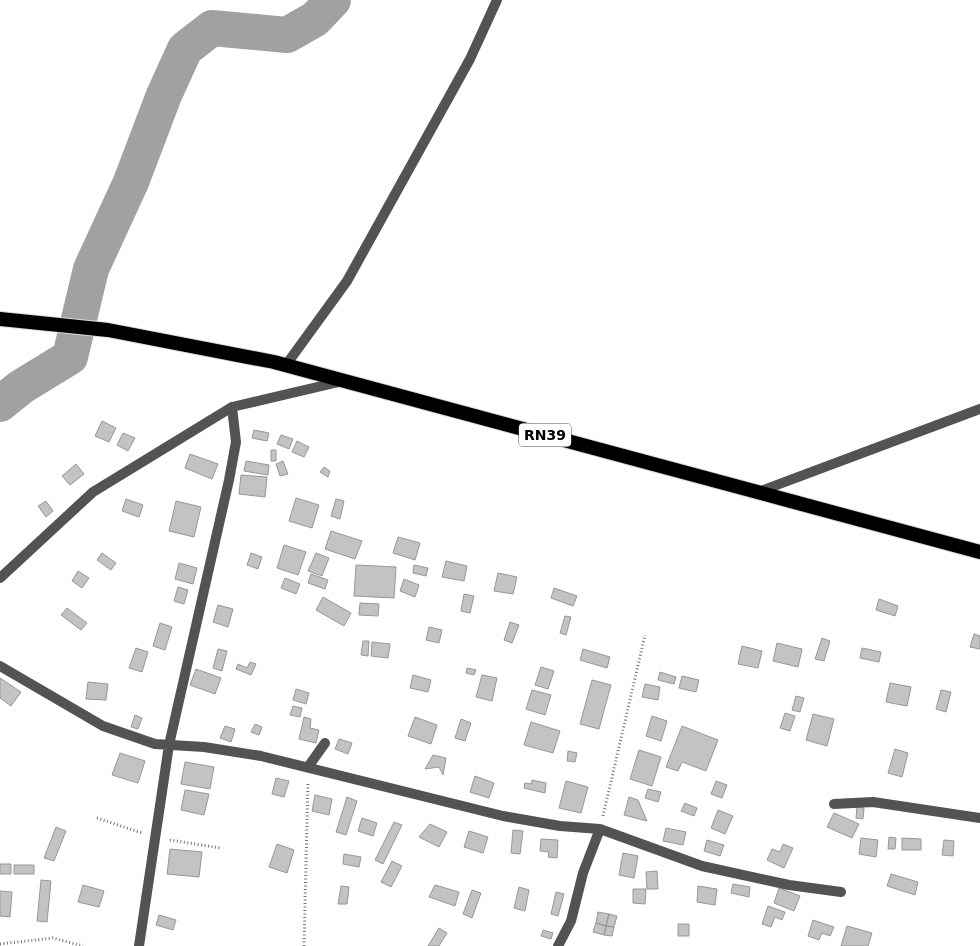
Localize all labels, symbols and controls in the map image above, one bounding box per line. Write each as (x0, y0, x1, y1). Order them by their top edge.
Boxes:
road number: RN39 (519, 424, 571, 446)

